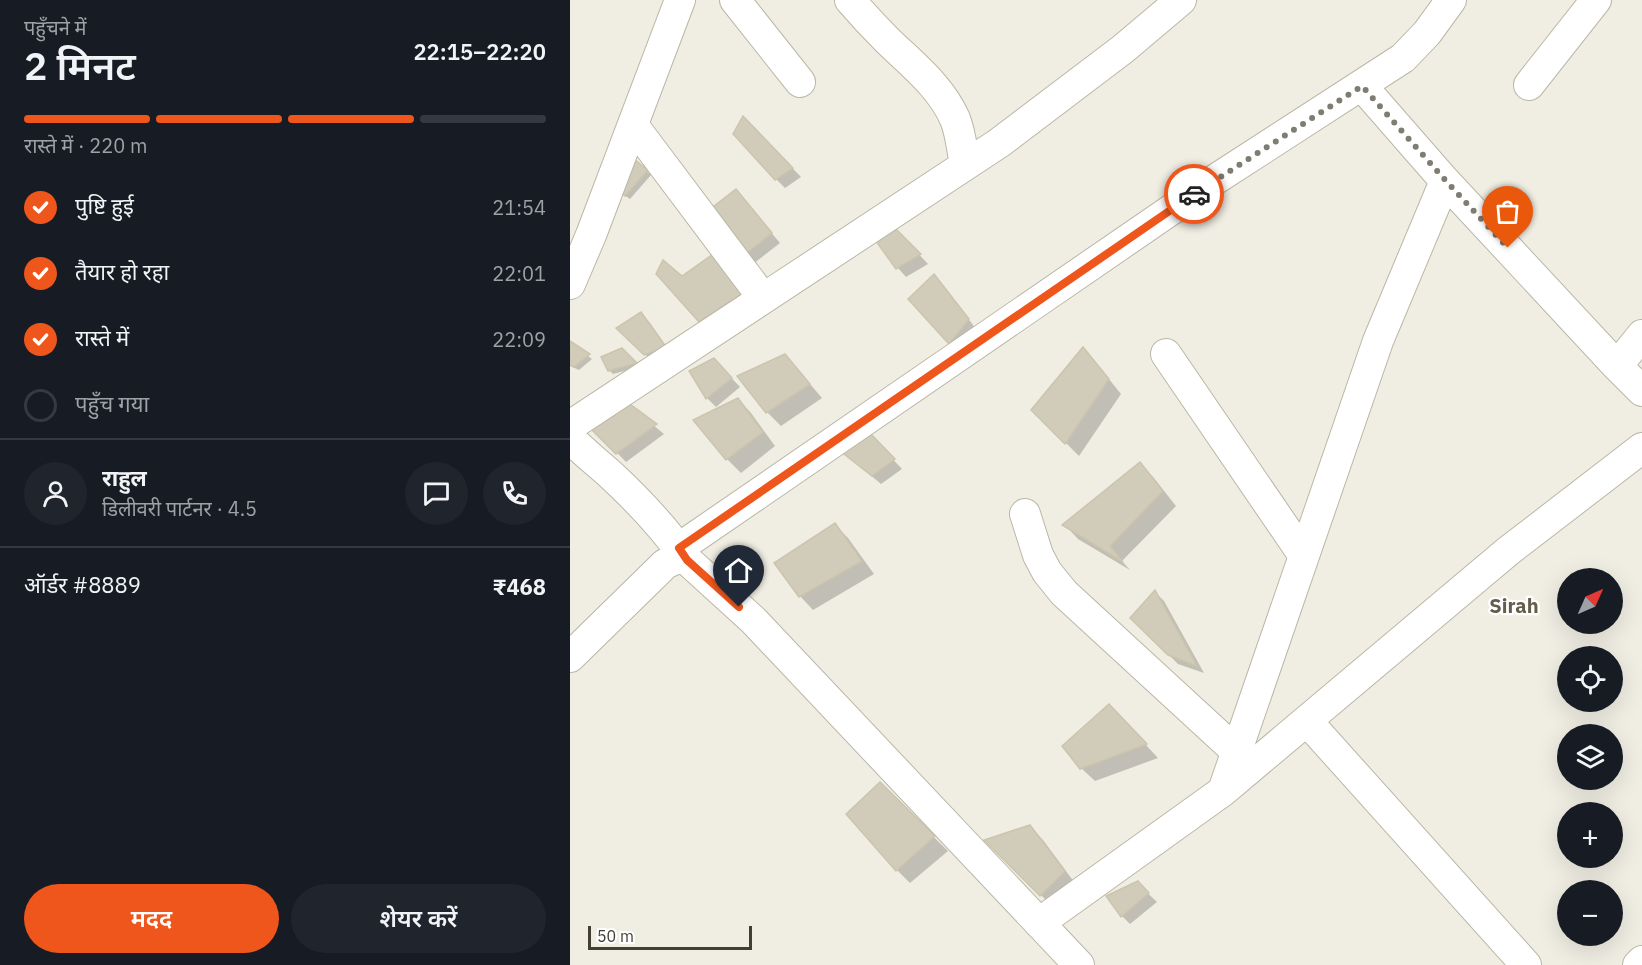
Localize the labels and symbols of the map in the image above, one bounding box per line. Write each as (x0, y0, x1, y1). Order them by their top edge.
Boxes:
courier (1164, 164, 1224, 224)
pin (1482, 186, 1533, 248)
pin (713, 545, 764, 607)
north arrow (1557, 568, 1623, 634)
district label: Sirah (1489, 592, 1539, 619)
scale bar (588, 923, 752, 950)

